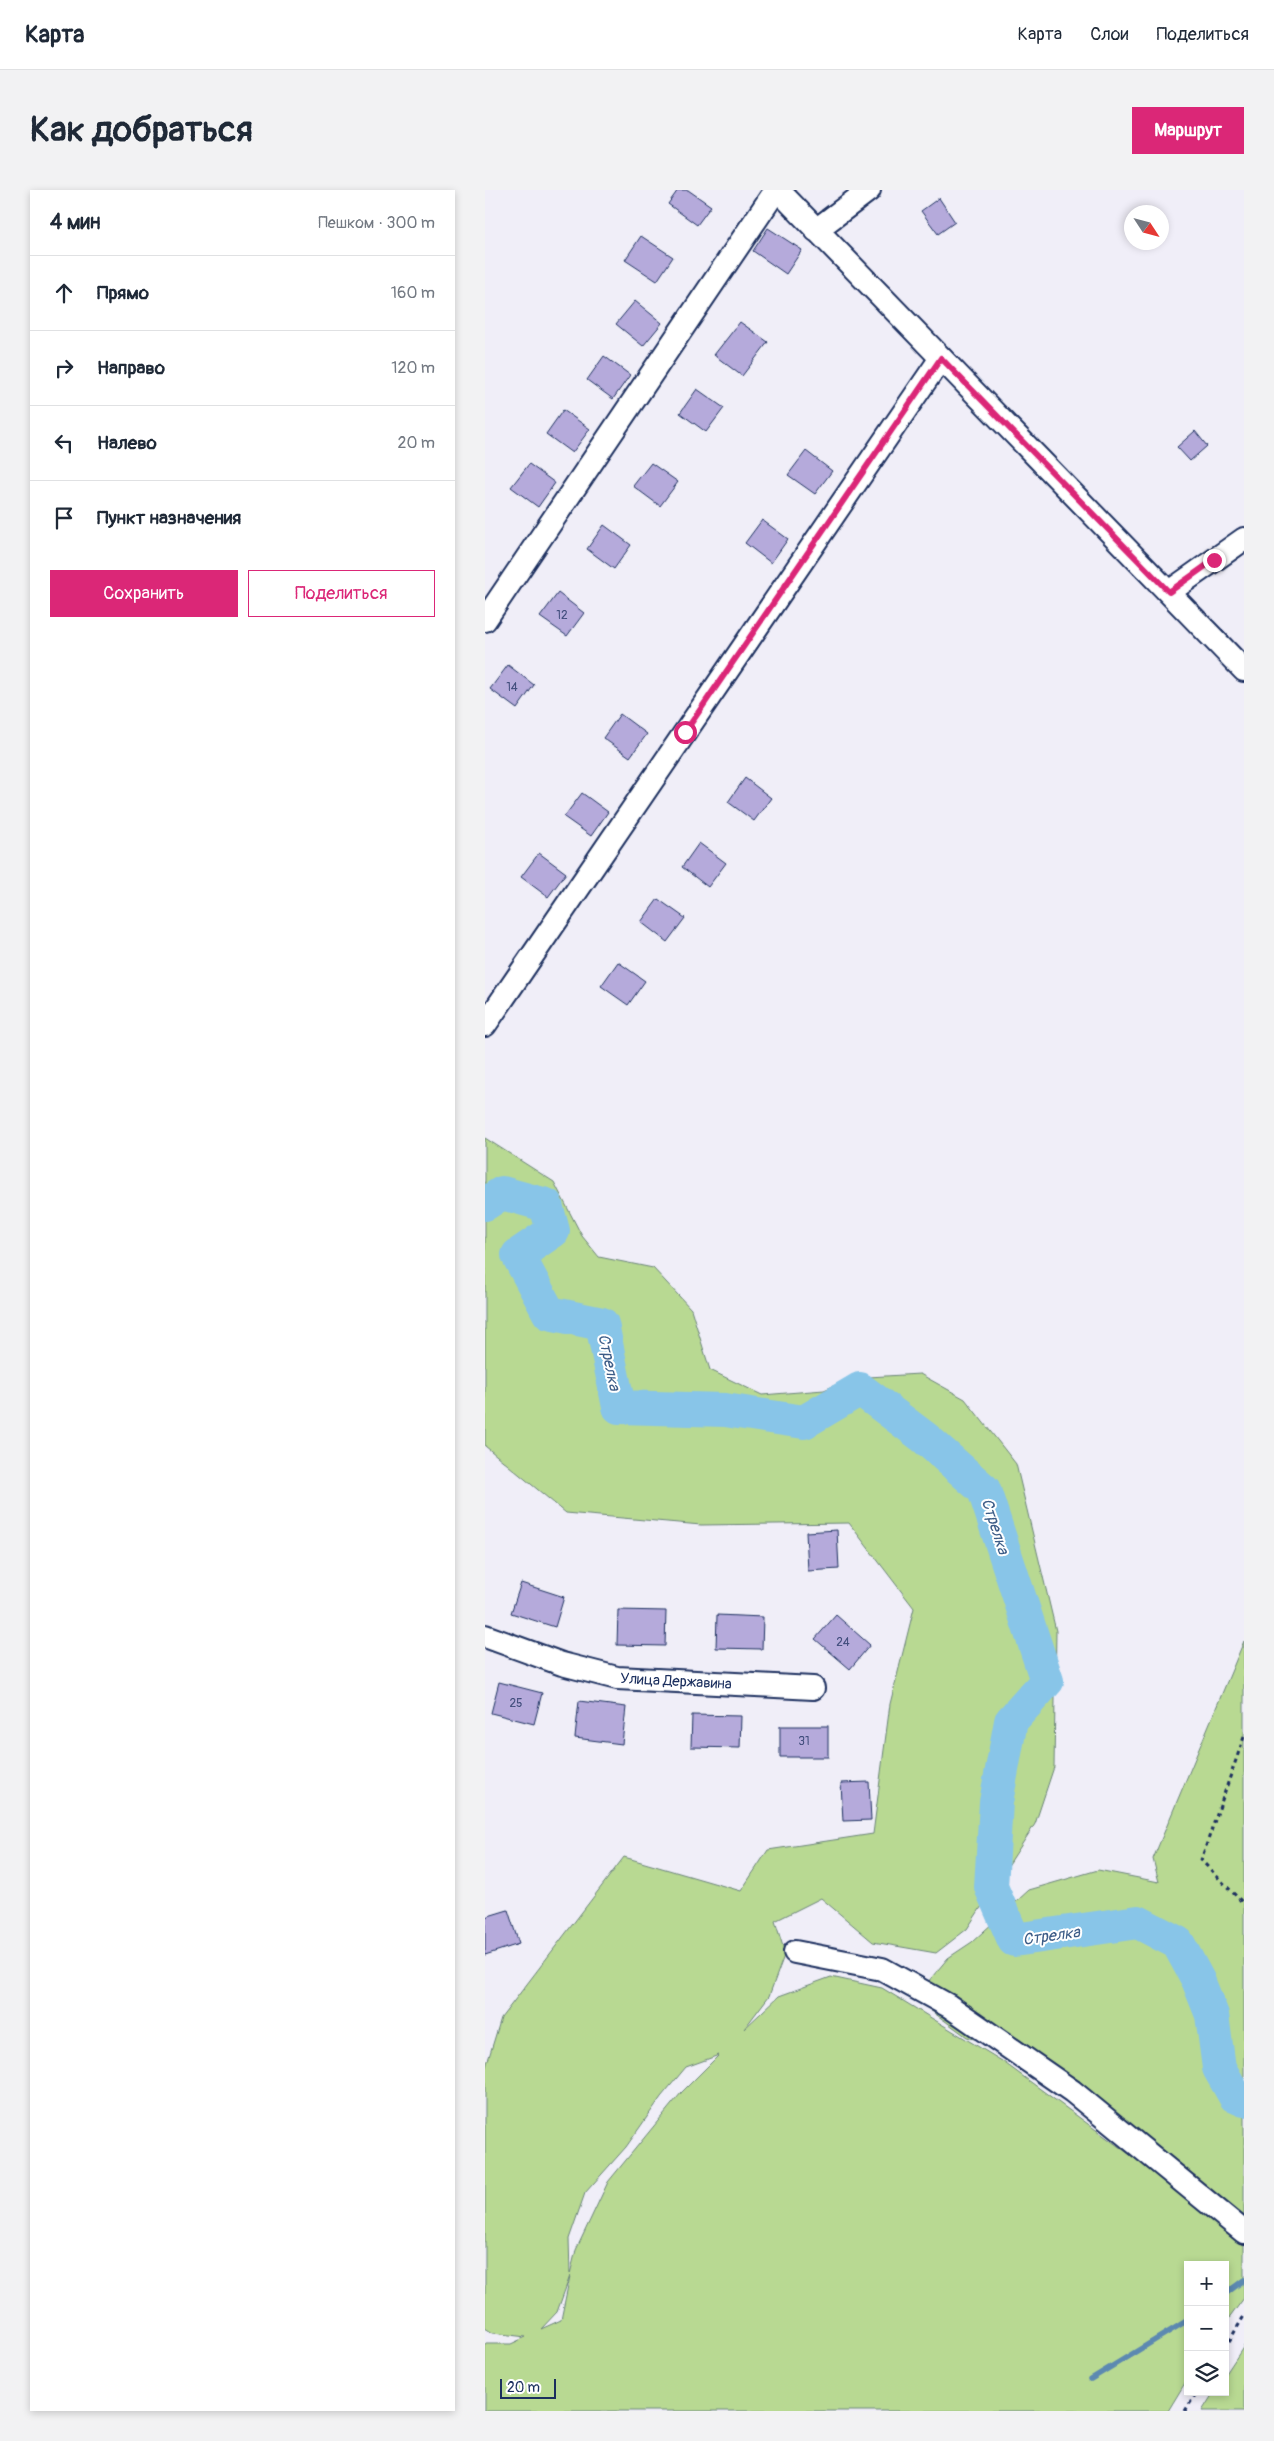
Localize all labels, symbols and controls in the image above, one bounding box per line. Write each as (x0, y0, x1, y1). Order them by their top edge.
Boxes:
text: Карта (25, 20, 84, 49)
text: Карта (1018, 23, 1062, 46)
text: Слои (1090, 23, 1128, 46)
text: Поделиться (1156, 23, 1249, 46)
button: Маршрут (1132, 107, 1244, 154)
text: Как добраться (30, 108, 253, 152)
north arrow (1124, 205, 1169, 250)
text: 4 мин (50, 209, 100, 236)
text: Пешком · 300 m (318, 213, 435, 233)
icon: ahead (50, 279, 78, 307)
text: Прямо (97, 281, 149, 305)
text: 160 m (391, 283, 435, 303)
icon: right (50, 354, 78, 382)
text: Направо (97, 356, 165, 380)
text: 120 m (391, 358, 435, 378)
icon: left (50, 429, 78, 457)
text: Налево (97, 431, 157, 455)
text: 20 m (397, 433, 435, 453)
icon: arrive (50, 504, 78, 532)
text: Пункт назначения (97, 506, 241, 530)
route end (1203, 549, 1226, 572)
button: Сохранить (50, 570, 238, 617)
button: Поделиться (248, 570, 435, 617)
house number: 12 (556, 608, 568, 623)
house number: 14 (506, 680, 518, 695)
route start (674, 721, 697, 744)
water label: Стрелка (593, 1332, 625, 1394)
water label: Стрелка (977, 1496, 1014, 1558)
house number: 24 (836, 1635, 850, 1650)
street label: Улица Державина (620, 1669, 732, 1694)
house number: 25 (509, 1696, 523, 1711)
house number: 31 (798, 1734, 810, 1749)
water label: Стрелка (1021, 1922, 1083, 1950)
map controls (1184, 2261, 1229, 2396)
button: + (1184, 2261, 1229, 2306)
button: − (1184, 2306, 1229, 2351)
button: layers (1184, 2351, 1229, 2396)
scale bar (500, 2376, 556, 2399)
text: 20 m (507, 2379, 540, 2396)

